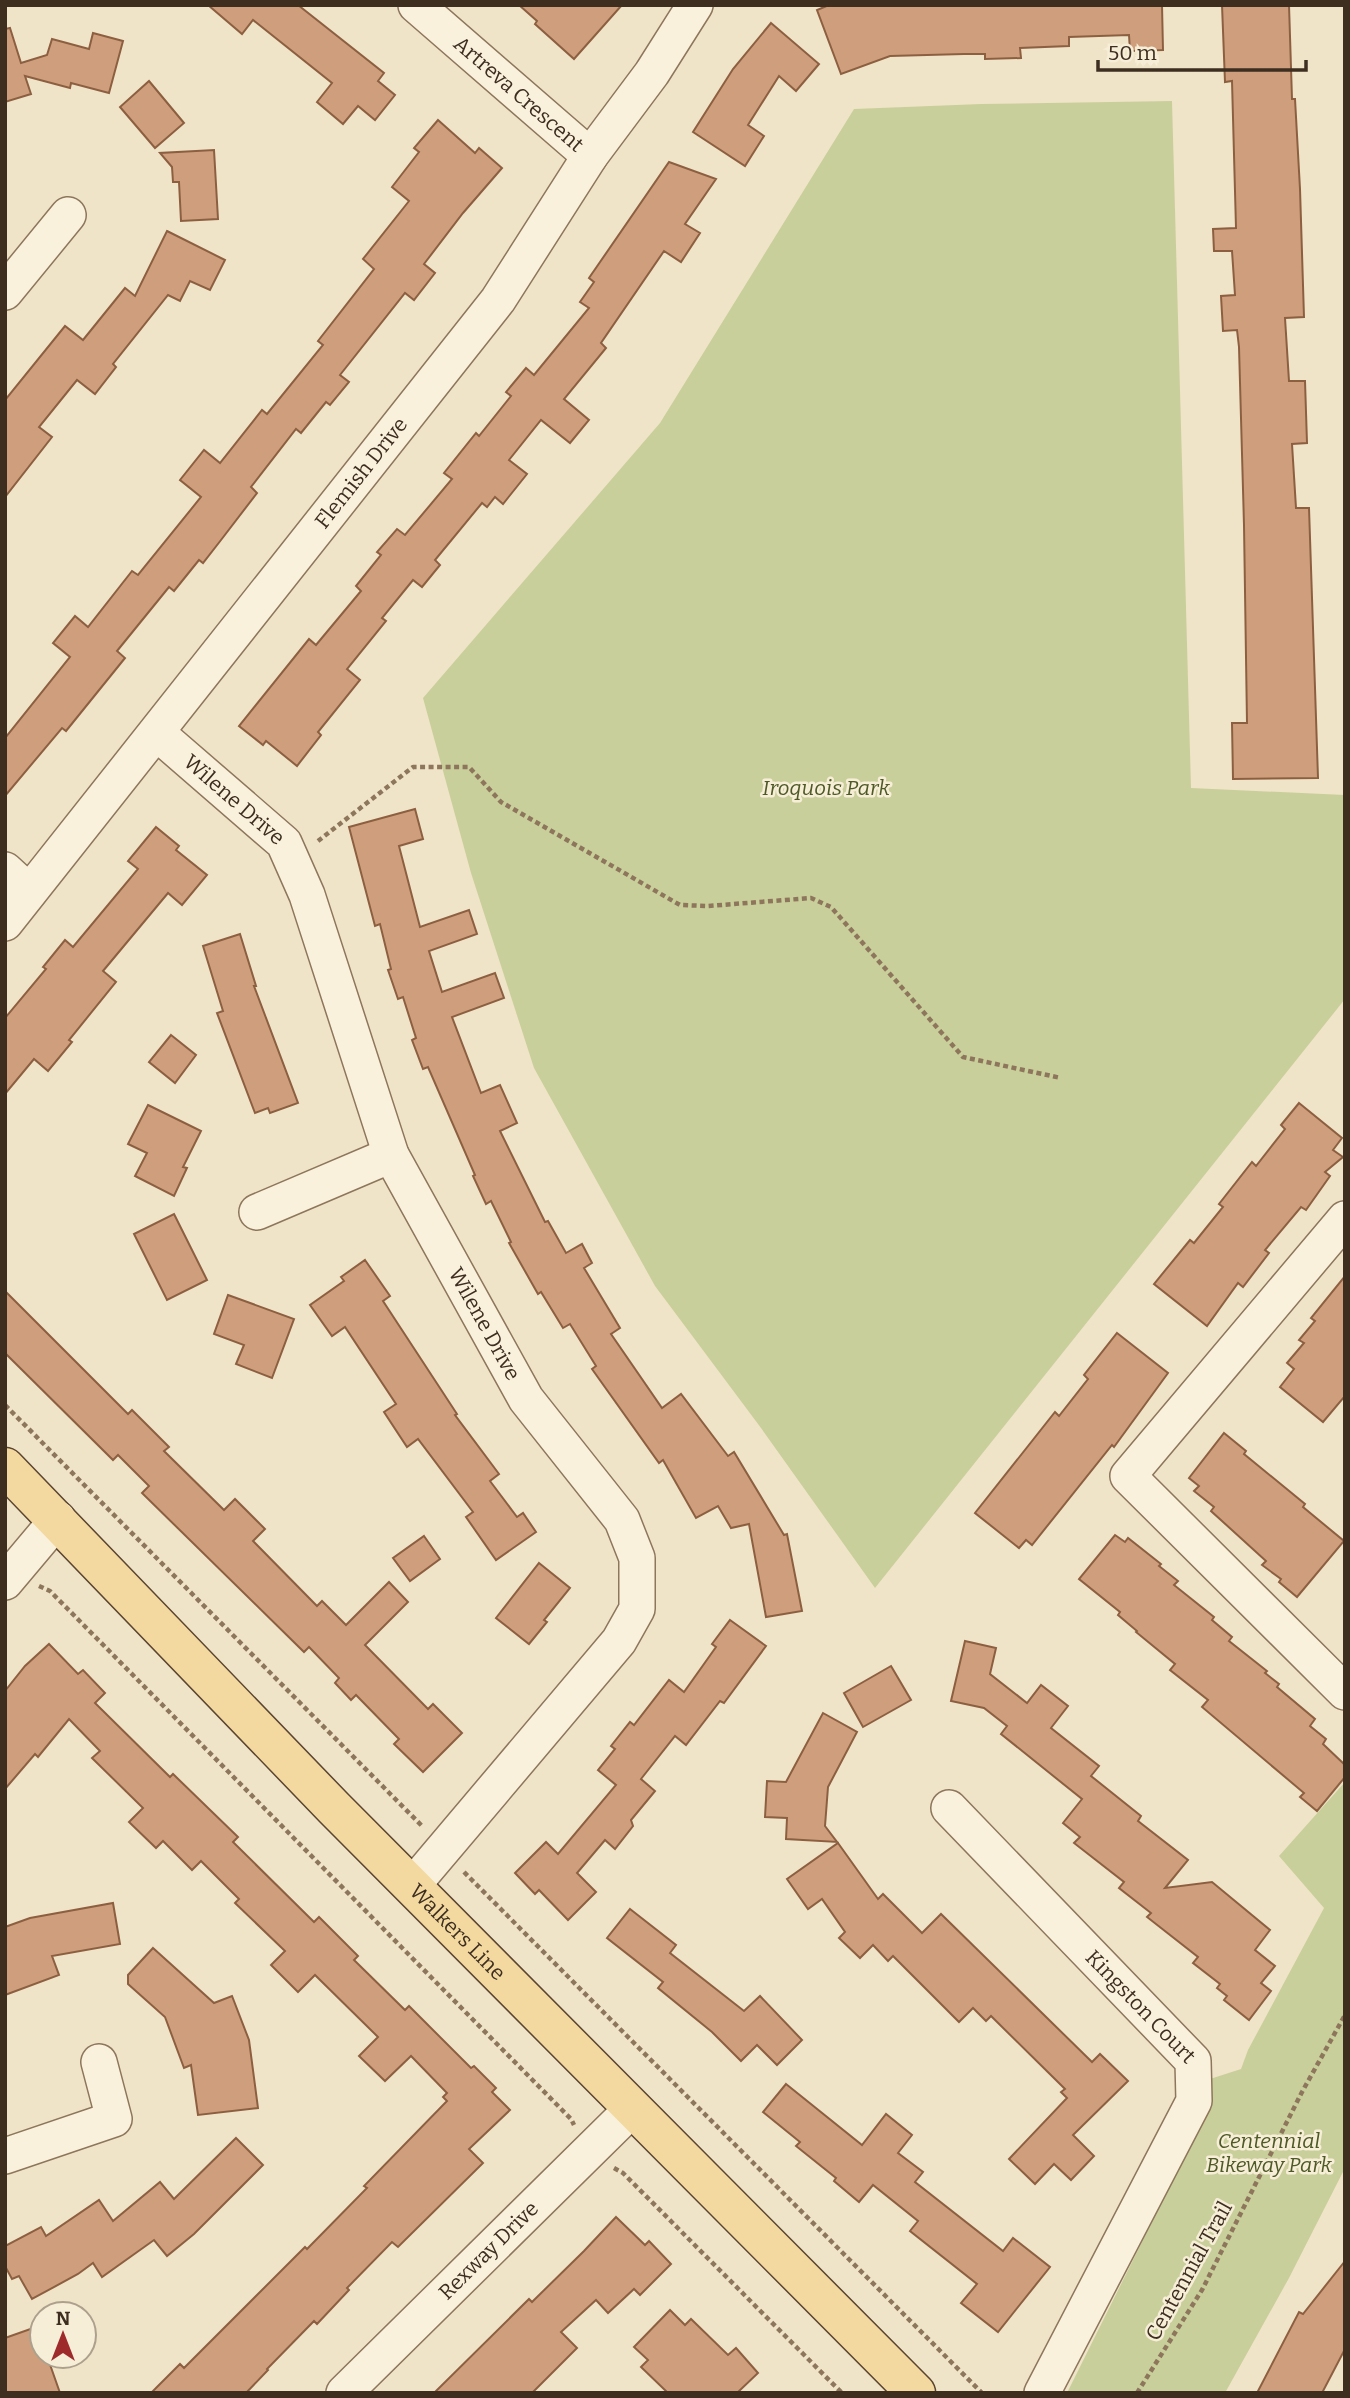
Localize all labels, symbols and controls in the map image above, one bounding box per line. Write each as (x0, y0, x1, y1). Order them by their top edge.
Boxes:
scale bar (1098, 28, 1306, 72)
street label: Artreva Crescent (448, 31, 589, 158)
text: 50 m (1108, 40, 1157, 66)
street label: Flemish Drive (309, 412, 413, 534)
street label: Wilene Drive (178, 749, 290, 851)
park label: Iroquois Park (762, 775, 890, 801)
street label: Wilene Drive (443, 1263, 526, 1385)
street label: Walkers Line (404, 1878, 511, 1986)
street label: Kingston Court (1080, 1945, 1201, 2069)
park label: Centennial Bikeway Park (1206, 2128, 1333, 2178)
street label: Rexway Drive (433, 2196, 544, 2305)
street label: Centennial Trail (1140, 2197, 1238, 2345)
north arrow (28, 2300, 98, 2370)
text: N (56, 2307, 71, 2330)

